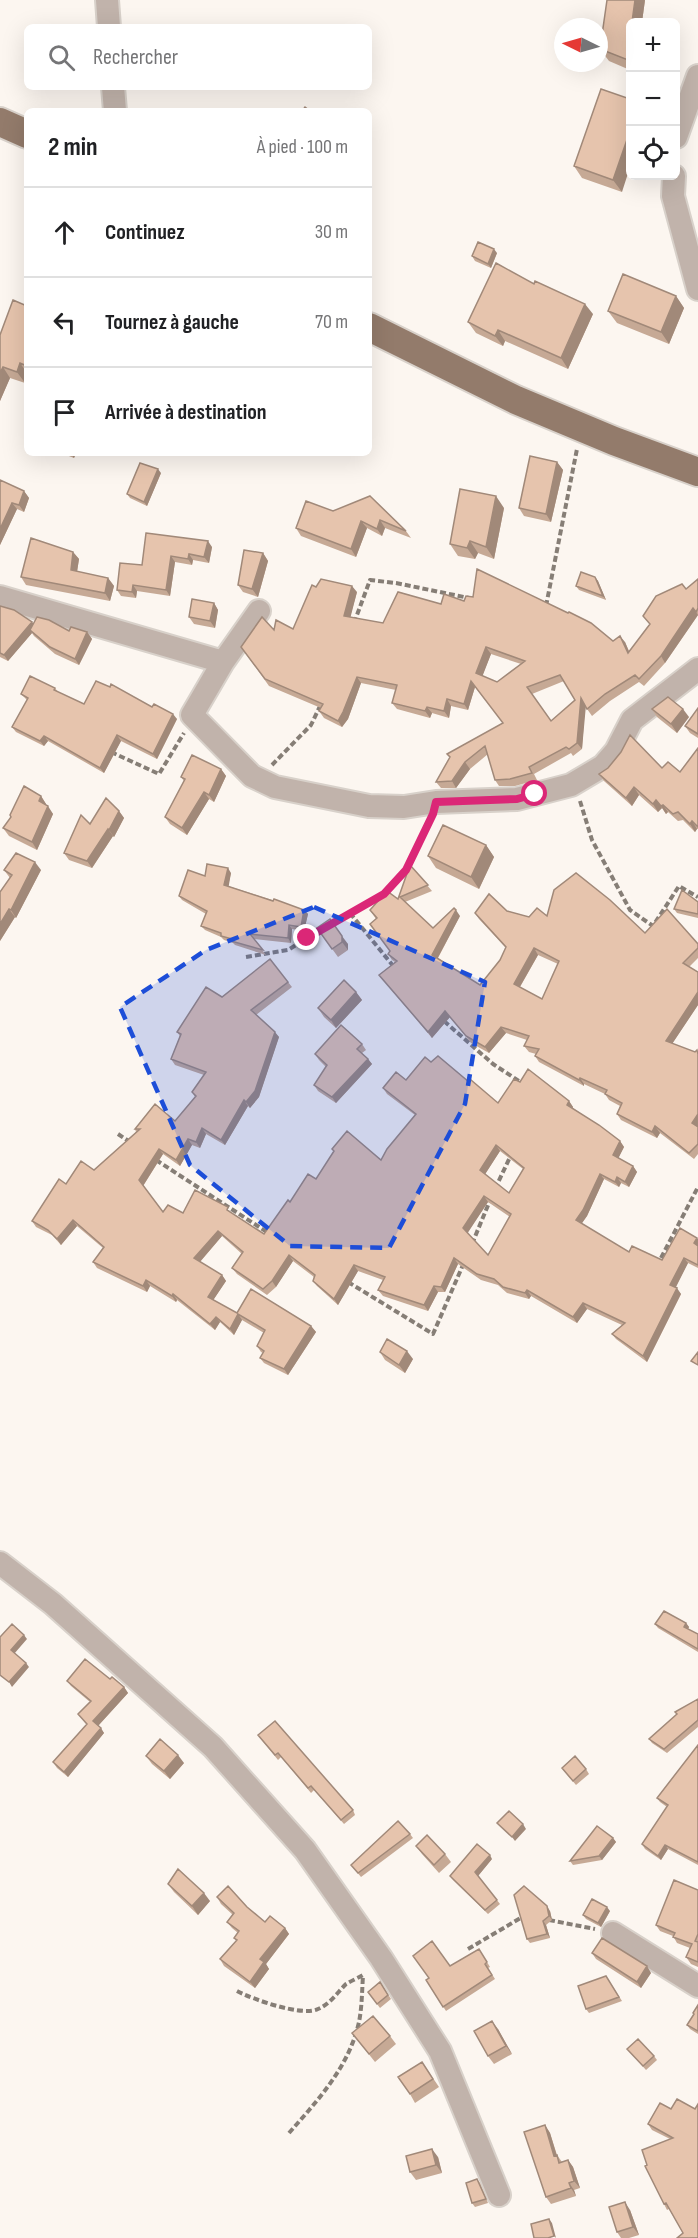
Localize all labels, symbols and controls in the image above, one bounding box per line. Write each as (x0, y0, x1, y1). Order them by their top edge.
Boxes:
north arrow (554, 18, 608, 72)
map controls (626, 18, 680, 180)
button: + (626, 18, 680, 72)
search box (24, 24, 372, 90)
icon: search (45, 41, 78, 74)
text: Rechercher (93, 44, 178, 71)
button: − (626, 72, 680, 126)
button: locate (626, 126, 680, 180)
text: 2 min (48, 132, 98, 163)
text: À pied · 100 m (257, 135, 348, 159)
icon: ahead (48, 216, 81, 249)
text: Continuez (105, 219, 185, 246)
text: 30 m (315, 220, 348, 244)
icon: left (48, 306, 81, 339)
text: Tournez à gauche (105, 309, 239, 336)
text: 70 m (315, 310, 348, 334)
icon: arrive (48, 396, 81, 429)
text: Arrivée à destination (105, 399, 267, 426)
route start (521, 780, 547, 806)
route end (293, 924, 319, 950)

